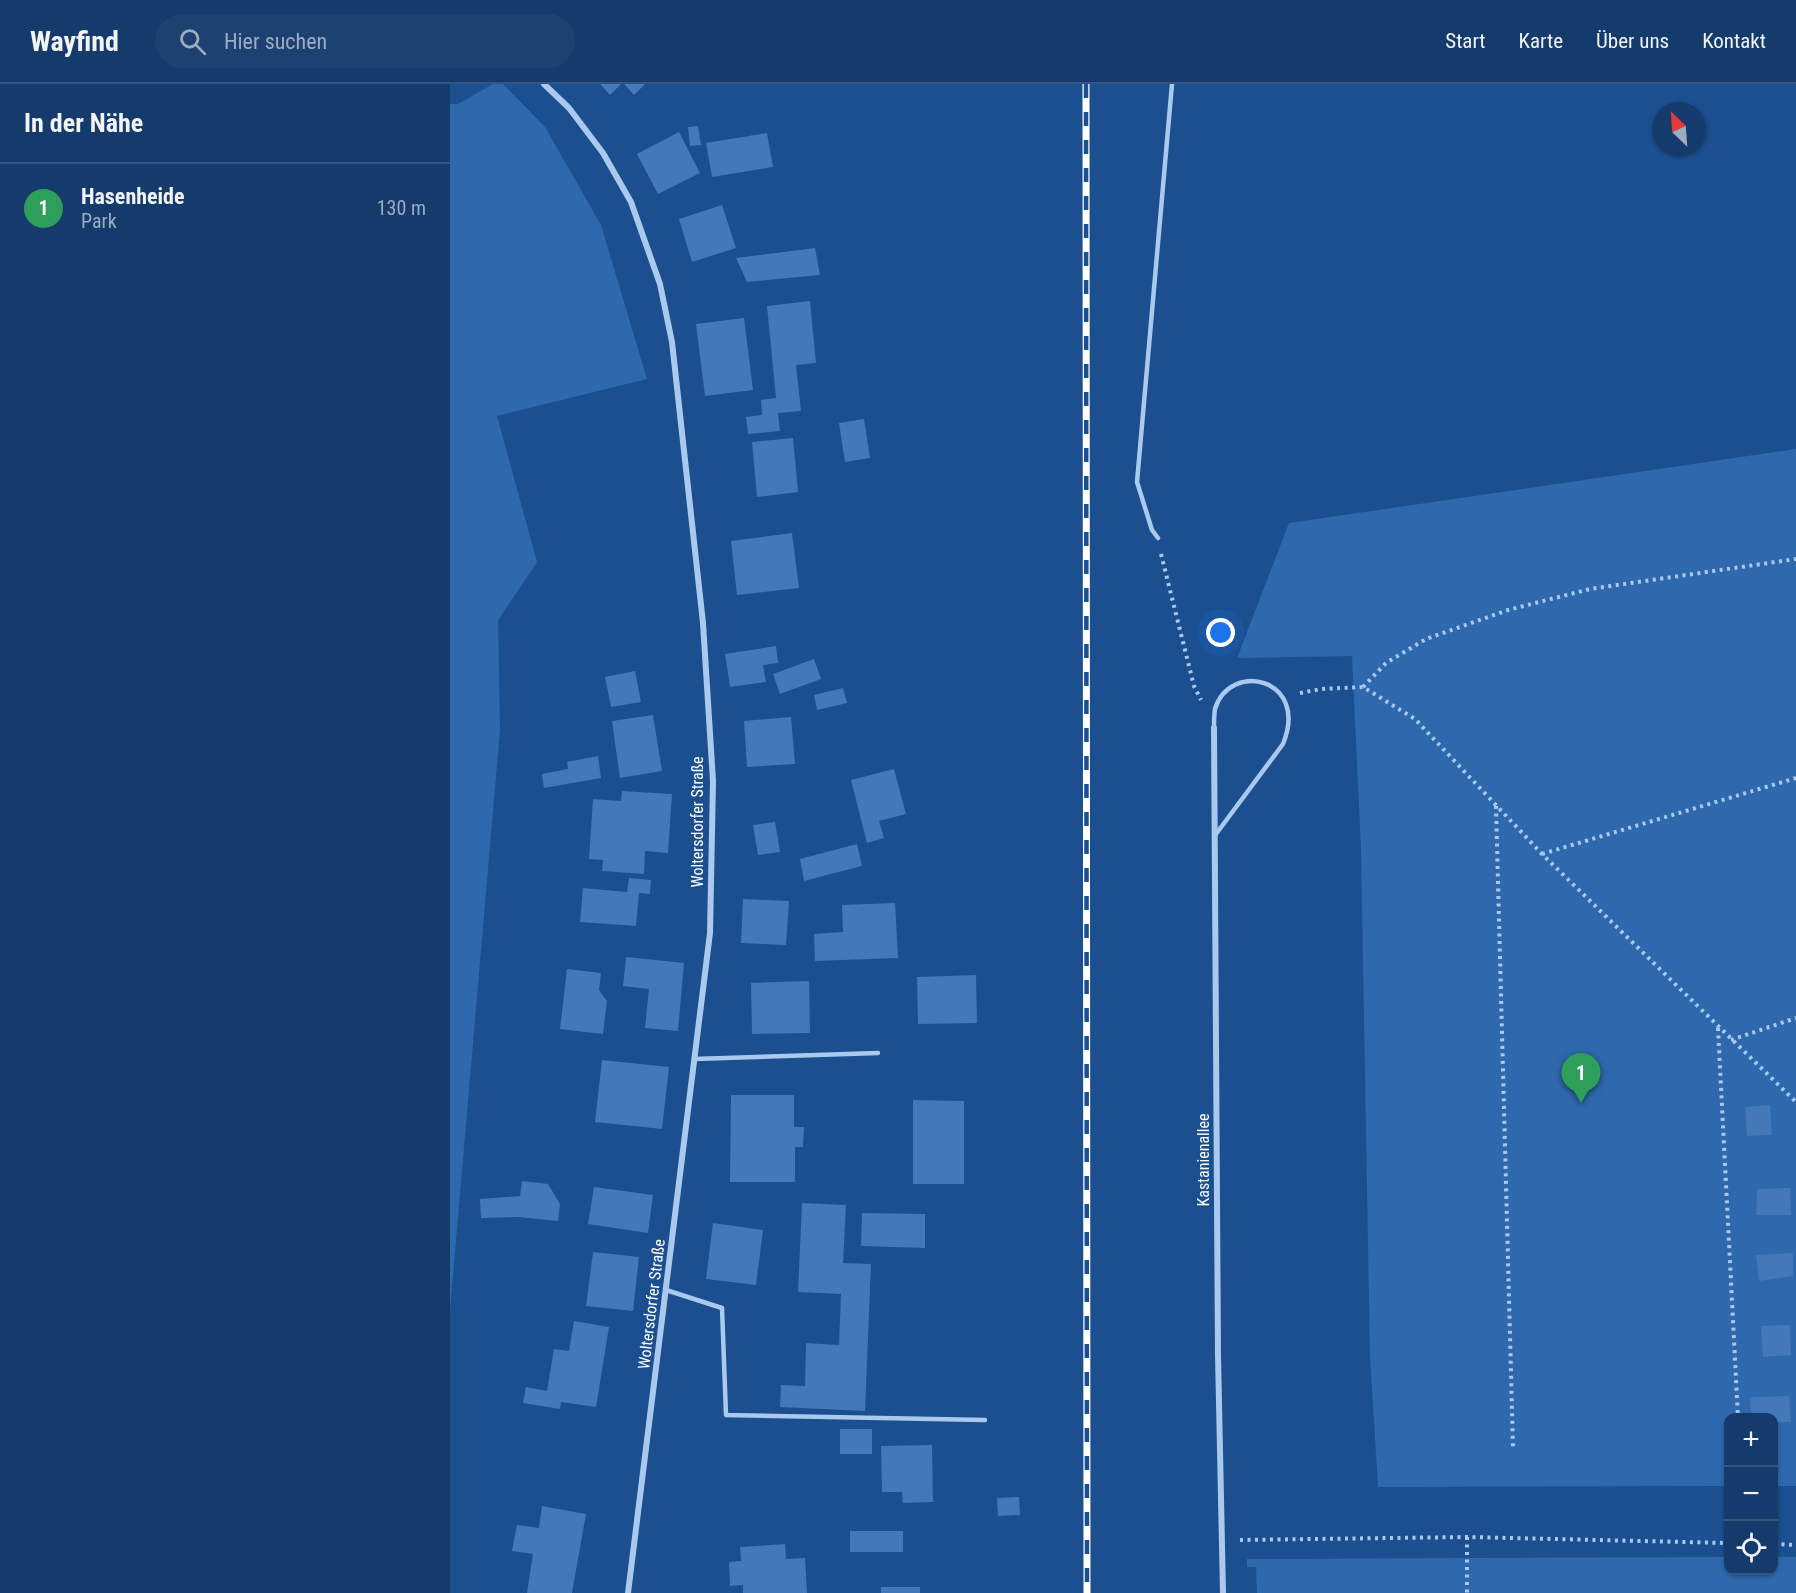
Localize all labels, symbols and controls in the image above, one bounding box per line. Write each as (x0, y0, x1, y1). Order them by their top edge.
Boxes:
search box (155, 14, 575, 68)
text: Wayfind (30, 25, 119, 58)
icon: search (176, 25, 209, 58)
text: Hier suchen (224, 29, 327, 54)
text: Start (1445, 29, 1486, 53)
text: Karte (1519, 29, 1563, 53)
text: Über uns (1596, 29, 1669, 53)
text: Kontakt (1702, 29, 1766, 53)
north arrow (1652, 102, 1706, 156)
text: In der Nähe (24, 108, 143, 138)
text: Hasenheide (81, 184, 185, 209)
text: 1 (38, 196, 49, 220)
text: 130 m (377, 196, 426, 220)
text: Park (81, 209, 117, 233)
your location (1206, 618, 1235, 647)
street label: Woltersdorfer Straße (688, 756, 707, 888)
pin: 1 (1562, 1054, 1600, 1103)
street label: Kastanienallee (1194, 1114, 1213, 1206)
street label: Woltersdorfer Straße (634, 1238, 669, 1370)
map controls (1724, 1413, 1778, 1575)
button: + (1724, 1413, 1778, 1467)
button: − (1724, 1467, 1778, 1521)
button: locate (1724, 1521, 1778, 1575)

